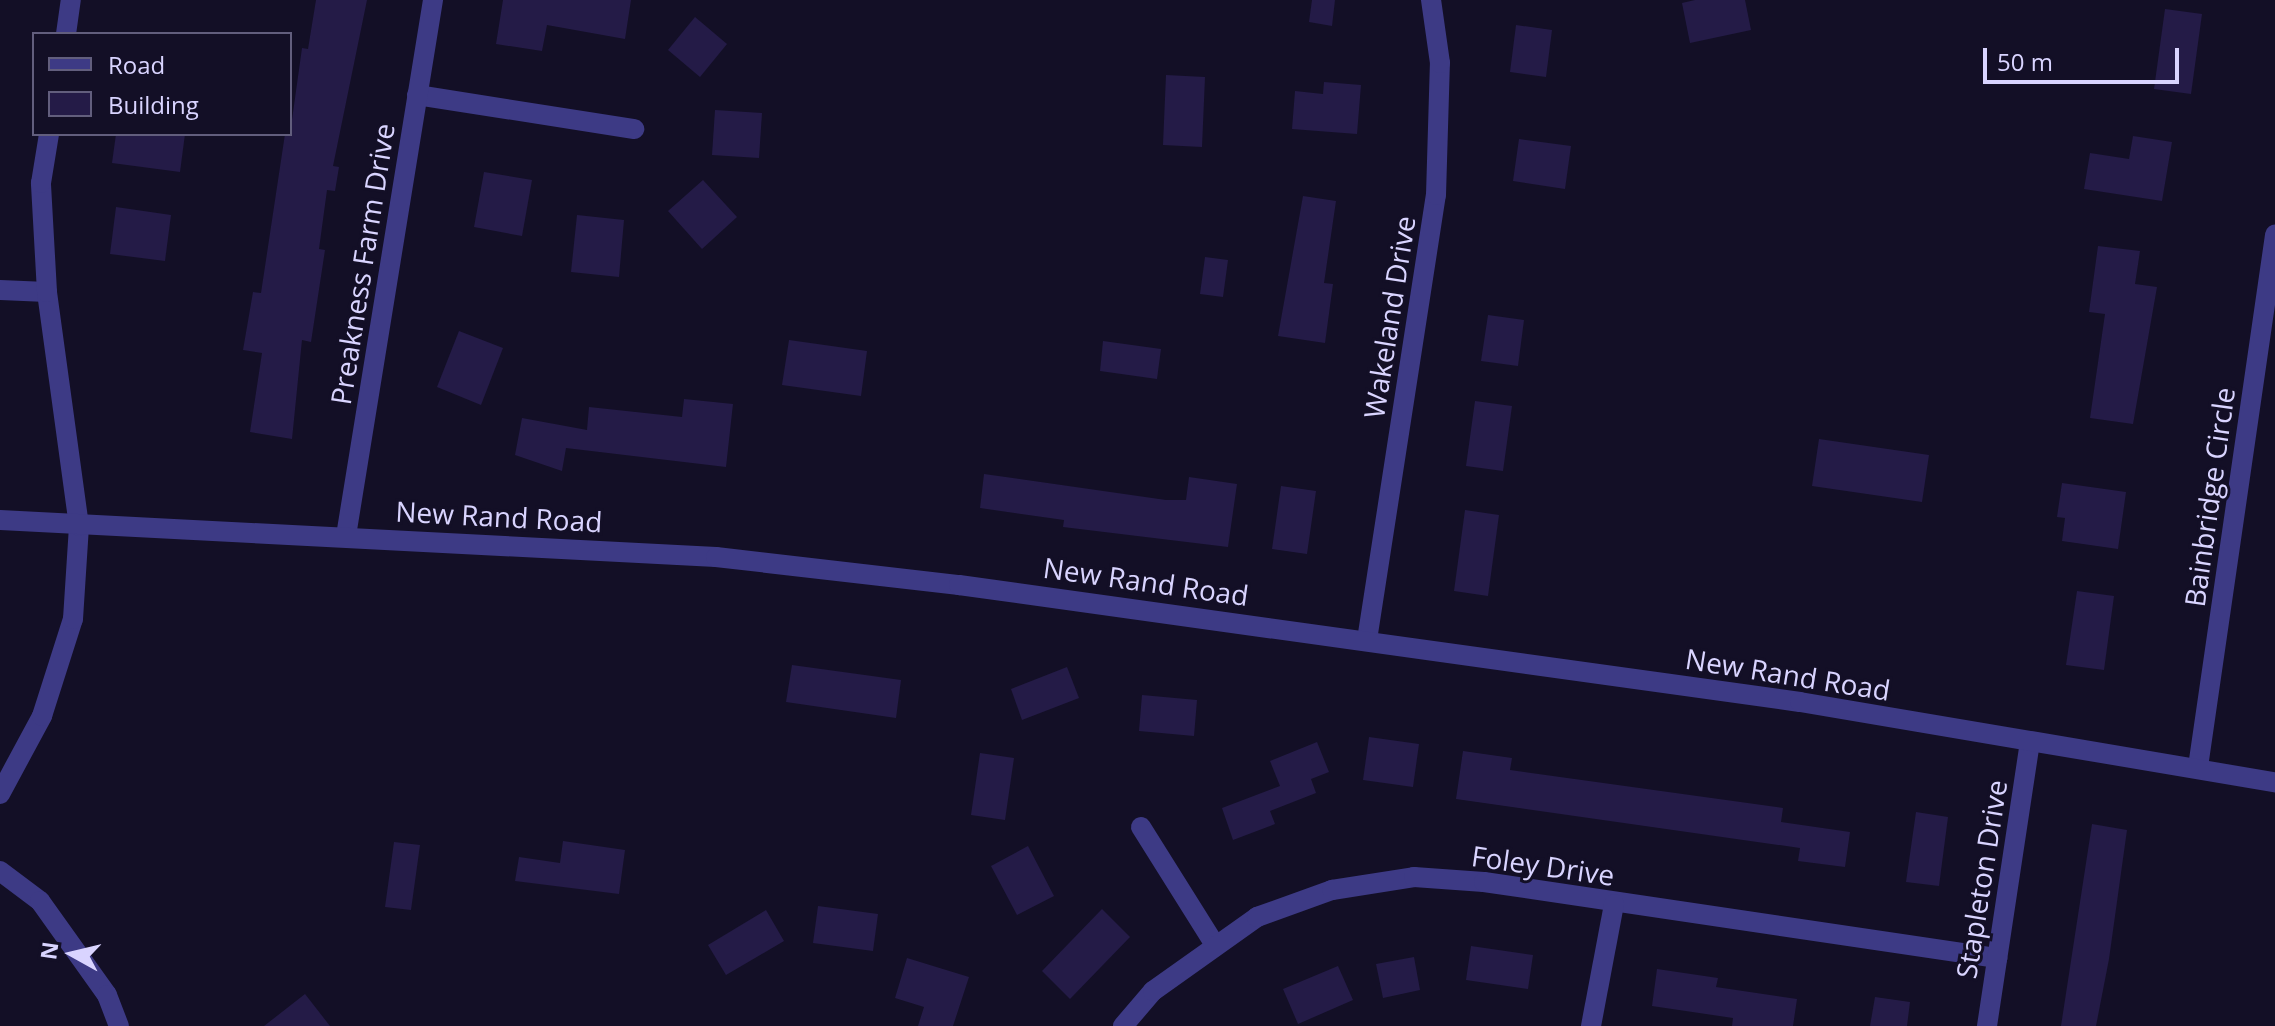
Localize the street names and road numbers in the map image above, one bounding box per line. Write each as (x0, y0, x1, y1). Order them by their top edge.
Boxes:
street label: Preakness Farm Drive (323, 121, 401, 407)
street label: Wakeland Drive (1356, 213, 1422, 421)
street label: Bainbridge Circle (2177, 385, 2241, 609)
street label: New Rand Road (395, 494, 603, 538)
street label: New Rand Road (1041, 550, 1251, 612)
street label: New Rand Road (1683, 641, 1893, 707)
street label: Stapleton Drive (1949, 777, 2013, 981)
street label: Foley Drive (1469, 838, 1617, 892)

